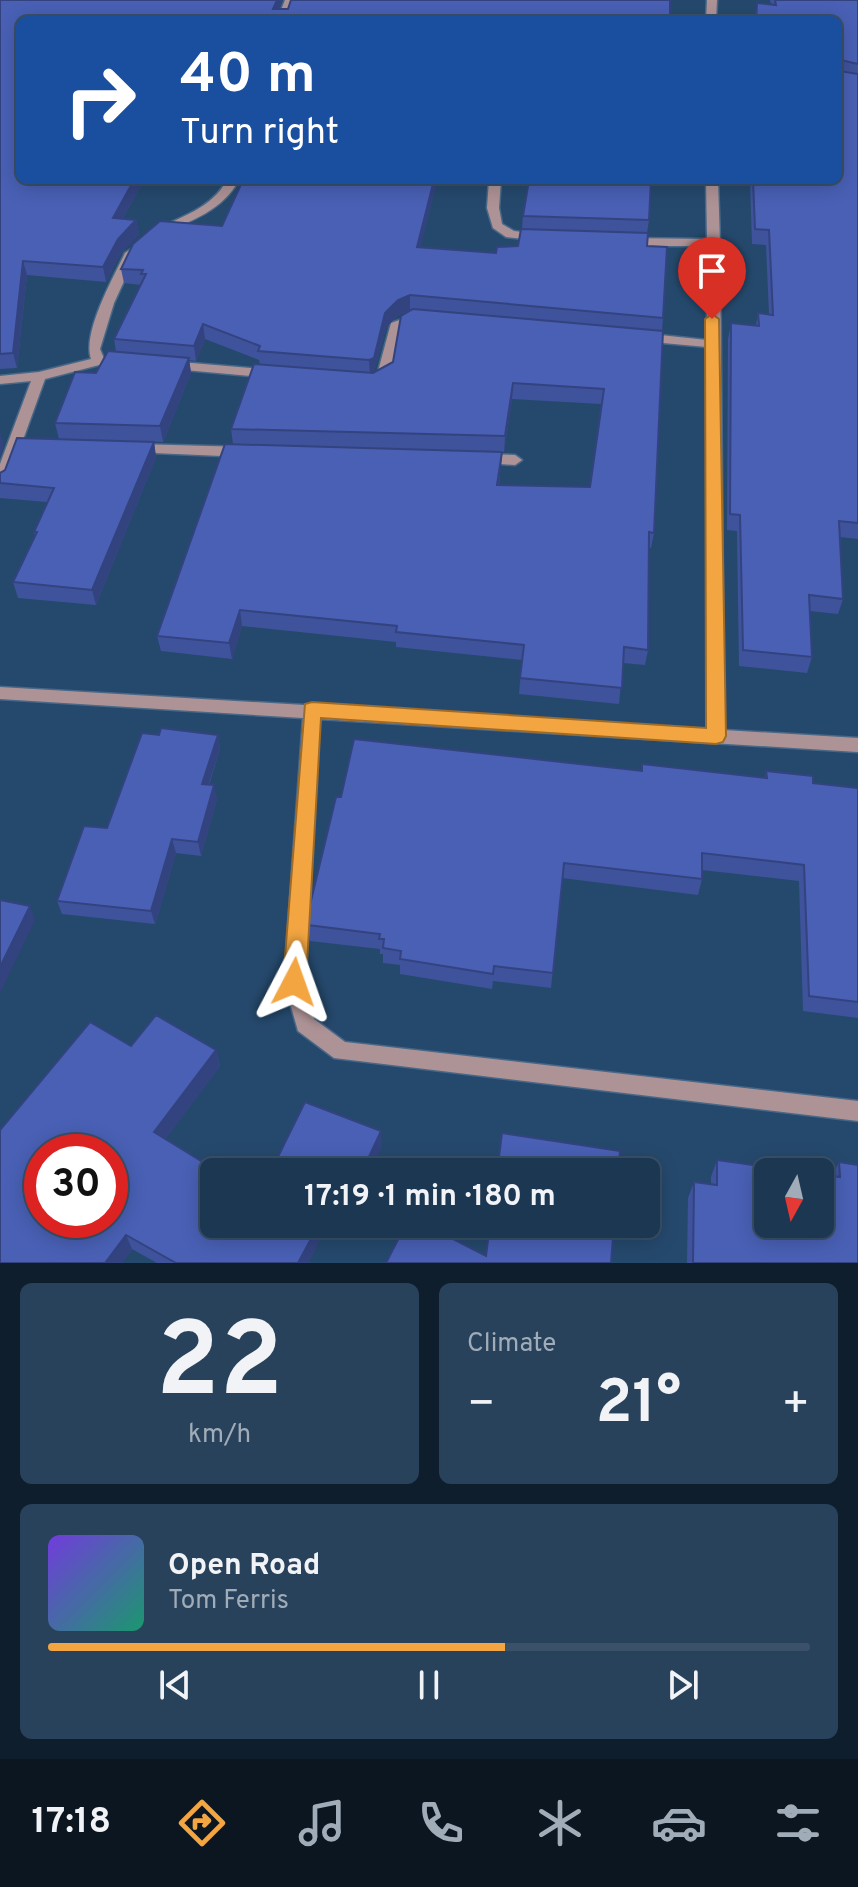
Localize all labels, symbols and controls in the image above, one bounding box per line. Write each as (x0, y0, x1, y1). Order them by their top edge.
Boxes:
text: 40 m (180, 42, 316, 112)
icon: right (48, 48, 152, 152)
text: Turn right (180, 111, 339, 157)
pin (678, 237, 746, 319)
icon: arrive (690, 249, 734, 293)
position arrow (252, 940, 336, 1024)
speed limit sign: 30 (24, 1134, 128, 1238)
north arrow (754, 1158, 834, 1238)
map controls (754, 1158, 834, 1238)
text: 17:19 · 1 min · 180 m (304, 1179, 556, 1216)
text: 22 (156, 1301, 283, 1433)
text: Climate (467, 1328, 556, 1361)
text: 21° (596, 1368, 681, 1444)
text: − (467, 1378, 495, 1434)
text: + (782, 1378, 810, 1434)
text: km/h (188, 1419, 251, 1452)
text: Open Road (168, 1548, 320, 1585)
text: Tom Ferris (168, 1585, 289, 1618)
icon: previous (153, 1663, 197, 1707)
icon: pause (407, 1663, 451, 1707)
icon: next (661, 1663, 705, 1707)
icon: directions (174, 1795, 230, 1851)
icon: music (294, 1795, 350, 1851)
icon: phone (413, 1795, 469, 1851)
icon: climate (532, 1795, 588, 1851)
icon: car (651, 1795, 707, 1851)
icon: filters (770, 1795, 826, 1851)
text: 17:18 (32, 1800, 111, 1846)

